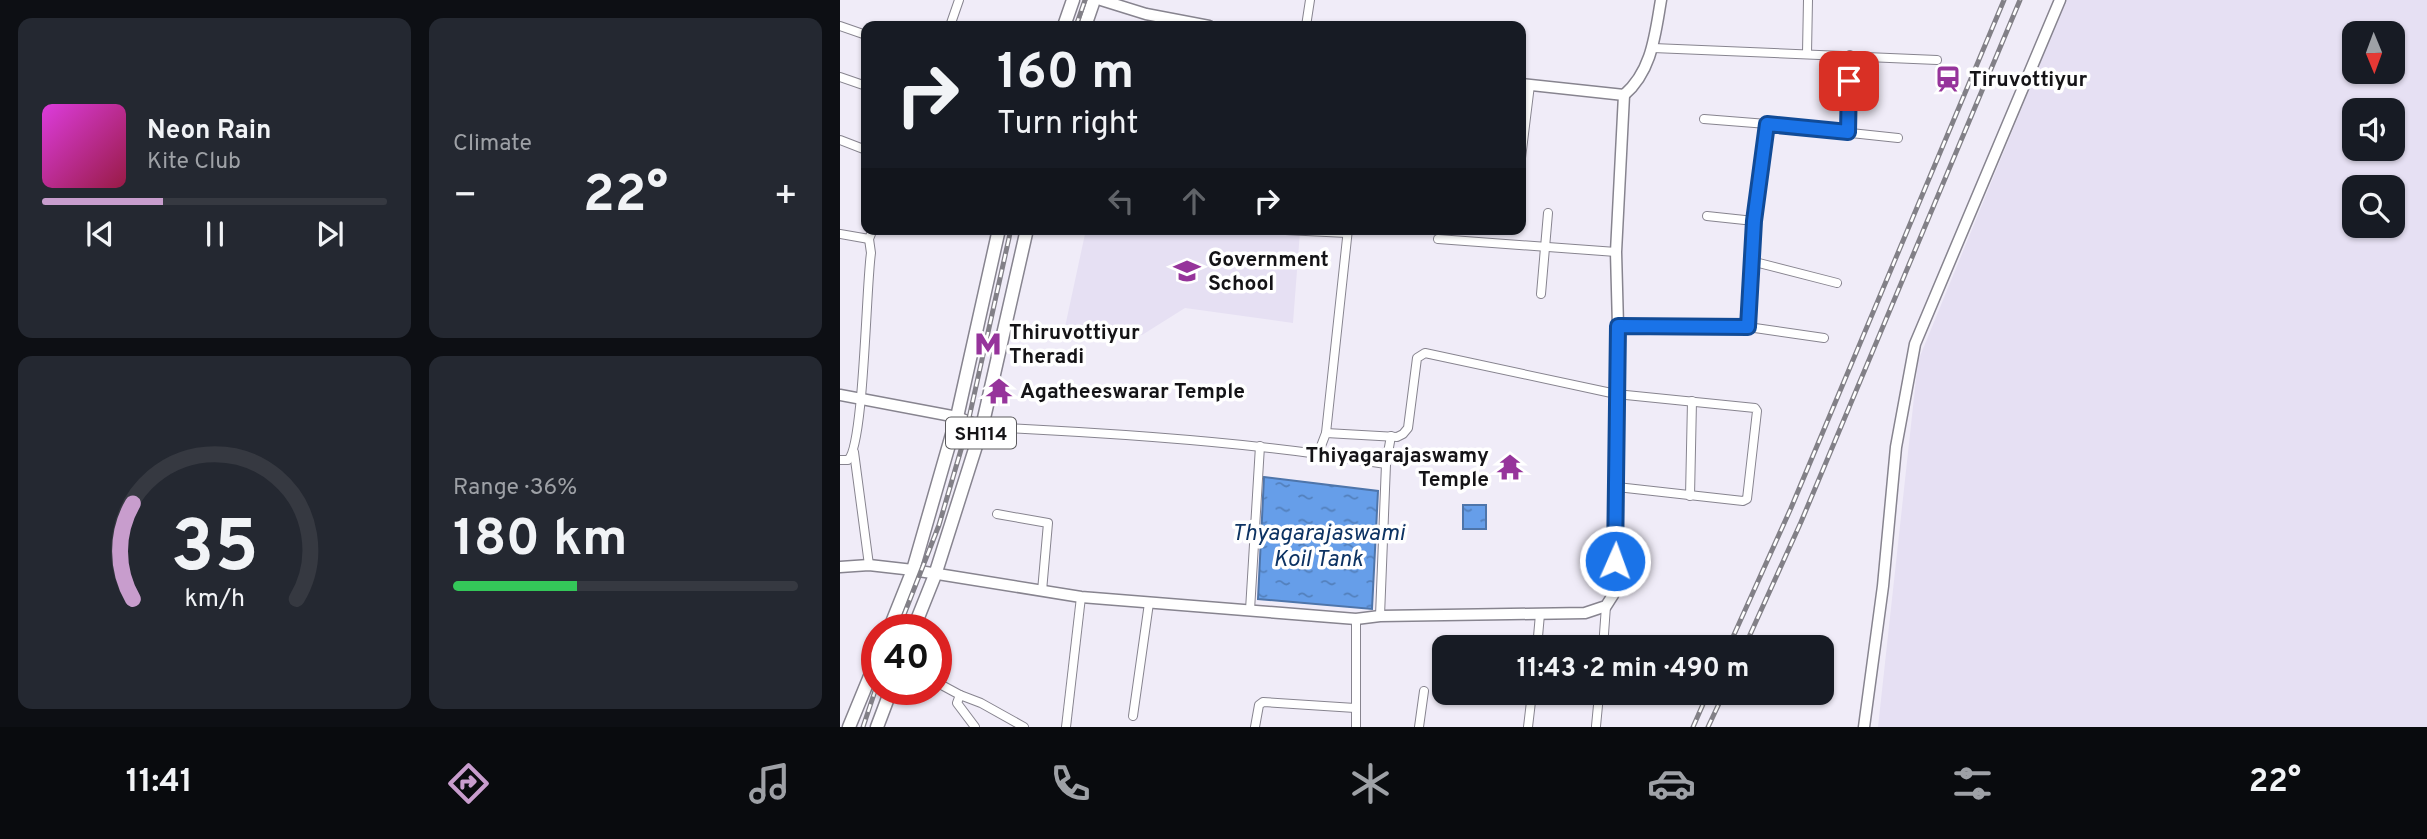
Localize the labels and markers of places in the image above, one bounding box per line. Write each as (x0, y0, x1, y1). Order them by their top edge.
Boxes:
pin (1819, 51, 1879, 111)
station icon: Tiruvottiyur (1933, 64, 1963, 94)
place label: Tiruvottiyur (1969, 67, 2088, 94)
place label: Government School (1208, 247, 1329, 298)
school or university icon: Government School (1172, 256, 1202, 286)
place label: Thiruvottiyur Theradi (1009, 320, 1140, 371)
metro station icon: Thiruvottiyur Theradi (973, 329, 1003, 359)
temple icon: Agatheeswarar Temple (984, 376, 1014, 406)
place label: Agatheeswarar Temple (1020, 379, 1245, 406)
place label: Thiyagarajaswamy Temple (1305, 443, 1489, 494)
temple icon: Thiyagarajaswamy Temple (1495, 452, 1525, 482)

